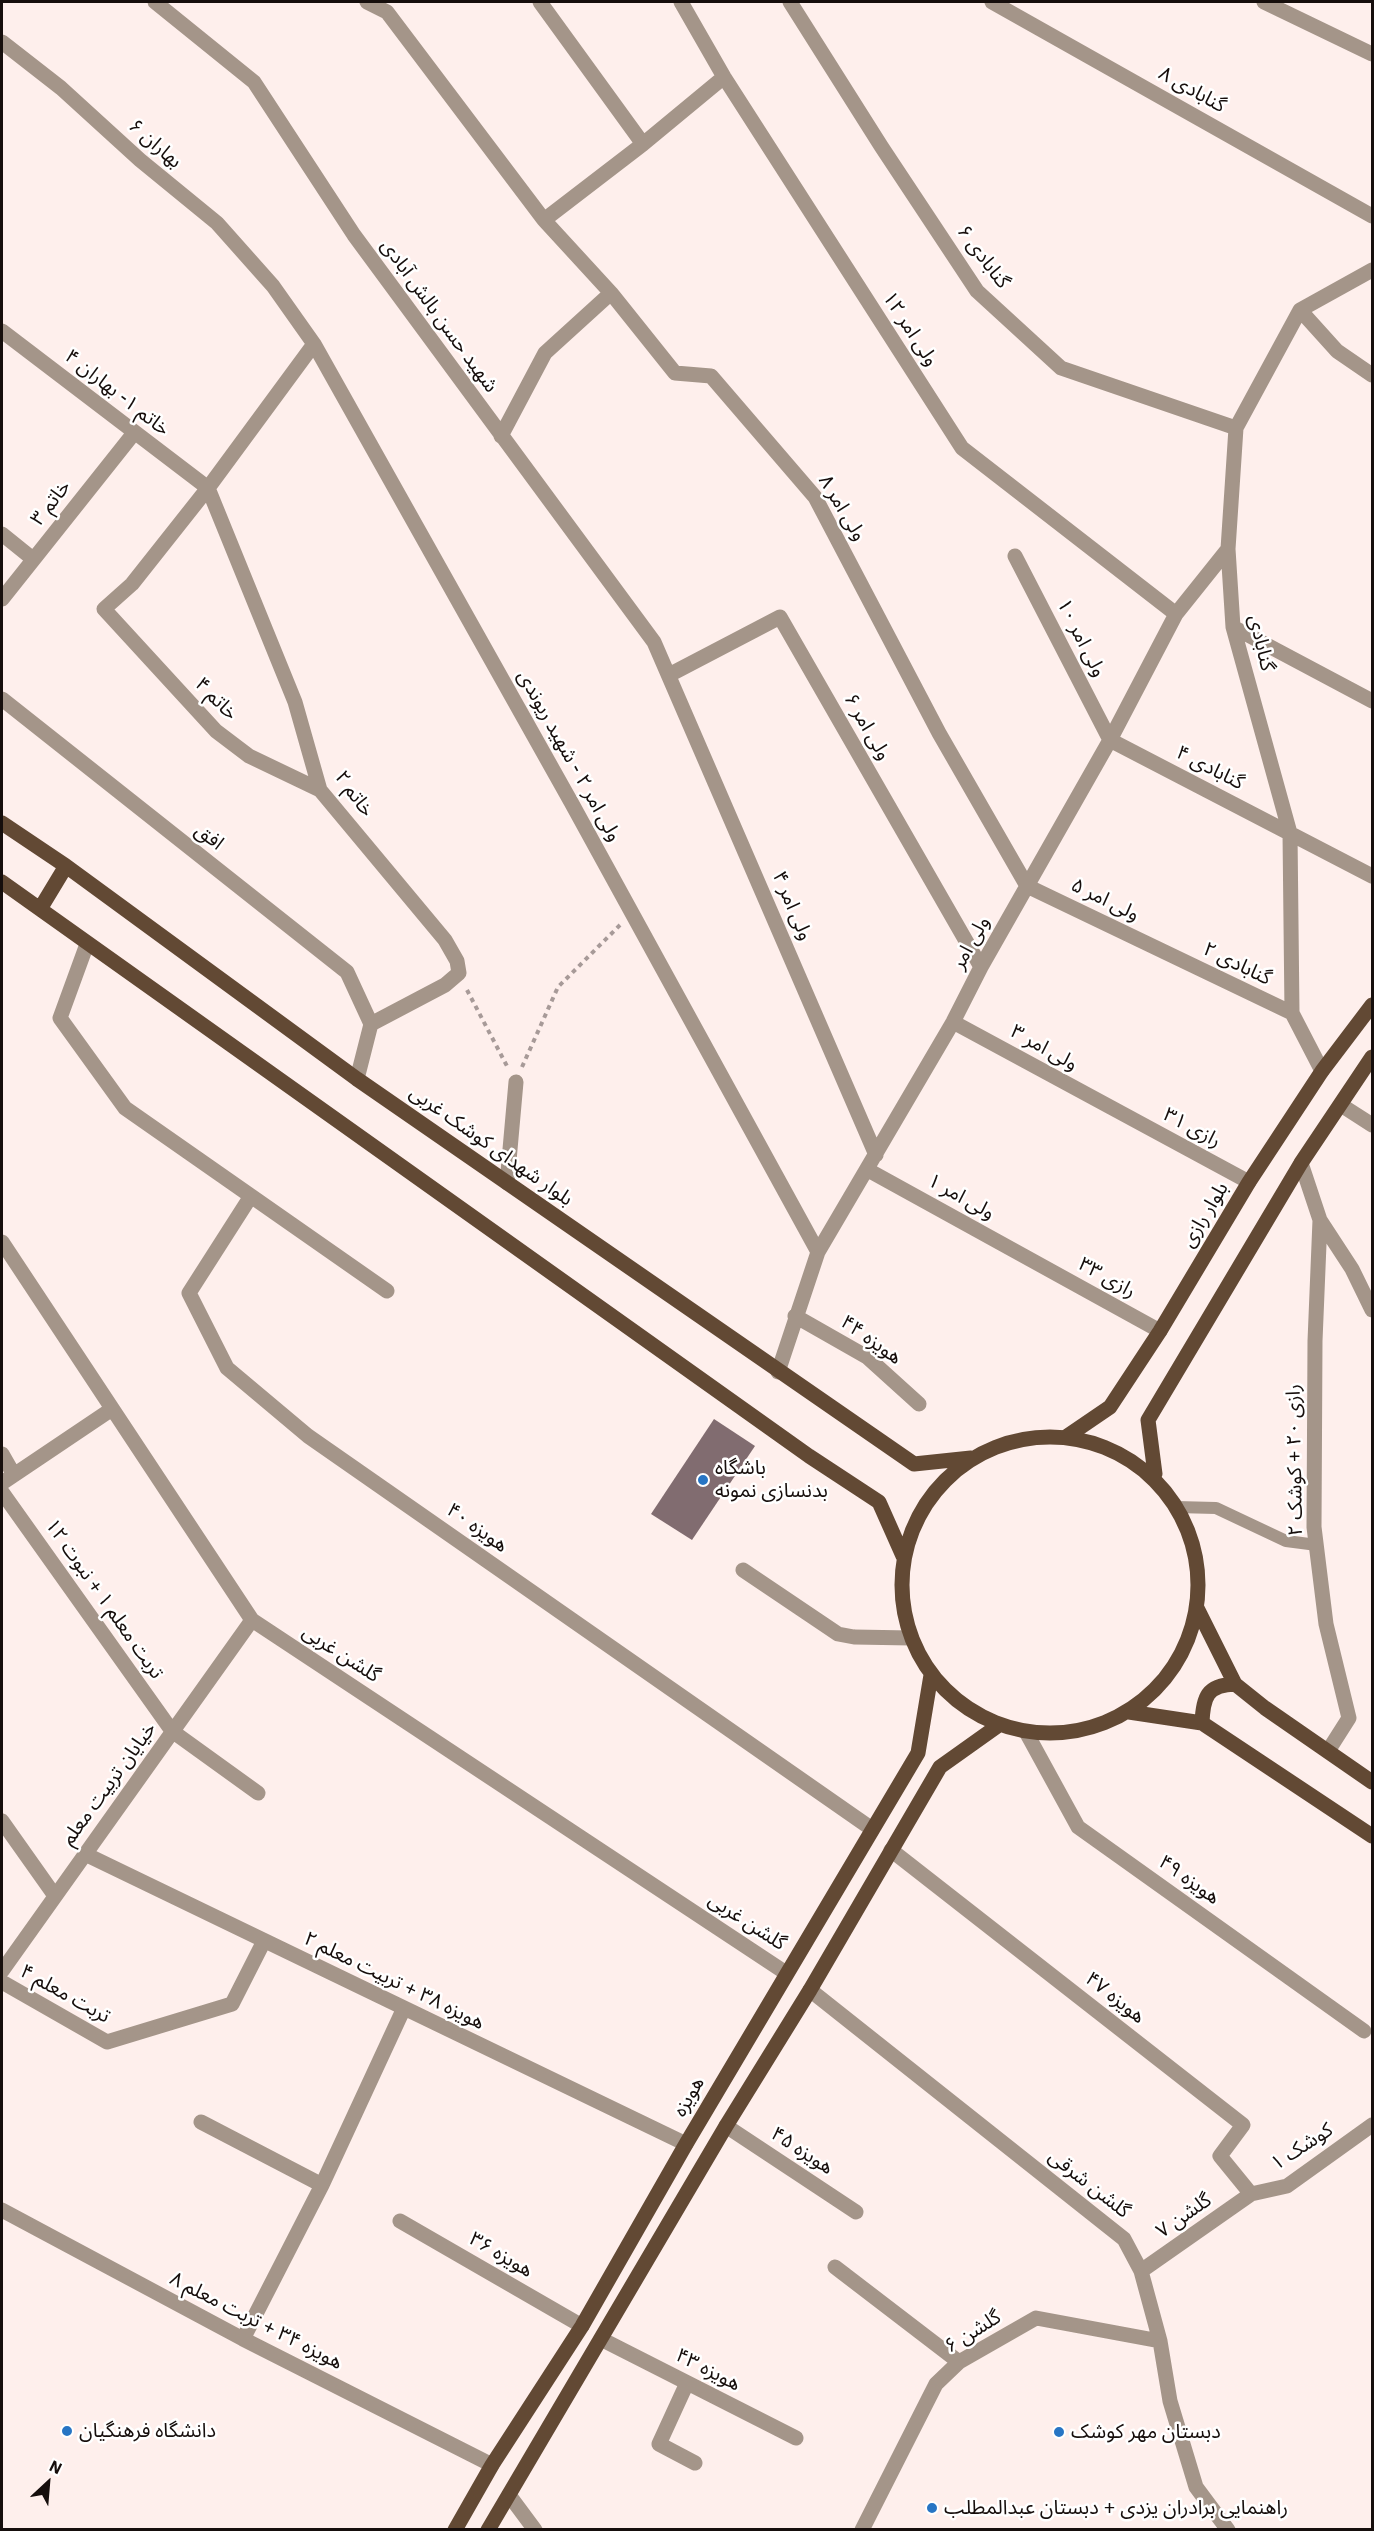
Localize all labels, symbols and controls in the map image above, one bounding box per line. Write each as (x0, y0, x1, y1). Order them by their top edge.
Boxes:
street label: گنابادی ۸ (1154, 62, 1230, 118)
street label: بهاران ۶ (123, 114, 187, 174)
street label: گنابادی ۶ (951, 221, 1015, 293)
street label: شهید حسن بالش آبادی (375, 235, 503, 397)
street label: ولی امر ۱۲ (877, 287, 943, 371)
street label: خاتم ۱- بهاران ۴ (60, 345, 174, 441)
street label: ولی امر ۸ (813, 471, 871, 545)
street label: خاتم ۳ (26, 476, 76, 530)
street label: ولی امر ۱۰ (1051, 595, 1111, 681)
street label: گنابادی (1243, 613, 1279, 673)
street label: ولی امر ۲ - شهید ریوندی (512, 666, 626, 846)
street label: خاتم ۴ (189, 672, 243, 726)
street label: ولی امر ۶ (838, 689, 896, 765)
street label: گنابادی ۴ (1172, 741, 1248, 795)
street label: خاتم ۲ (329, 766, 379, 822)
street label: افق (190, 818, 228, 856)
street label: ولی امر ۴ (767, 868, 817, 944)
street label: ولی امر ۵ (1067, 873, 1143, 927)
street label: ولی امر (947, 912, 995, 974)
street label: گنابادی ۲ (1199, 937, 1275, 991)
street label: ولی امر ۳ (1006, 1020, 1082, 1076)
street label: بلوار شهدای کوشک غربی (405, 1081, 577, 1211)
street label: رازی ۳۱ (1159, 1103, 1225, 1153)
street label: ولی امر ۱ (923, 1169, 999, 1225)
street label: بلوار رازی (1176, 1178, 1234, 1252)
street label: رازی ۳۳ (1074, 1253, 1140, 1303)
street label: هویزه ۴۴ (836, 1310, 906, 1370)
street label: رازی ۲۰ + کوشک ۲ (1282, 1384, 1308, 1536)
place label: باشگاه بدنسازی نمونه (715, 1456, 828, 1503)
marker: باشگاه بدنسازی نمونه (696, 1473, 710, 1487)
street label: هویزه ۴۰ (442, 1498, 512, 1558)
street label: تربت معلم ۱ + نبوت ۱۲ (40, 1514, 168, 1684)
street label: گلشن غربی (298, 1620, 384, 1688)
street label: خیایان تربیت معلم (56, 1718, 162, 1850)
street label: هویزه ۴۹ (1154, 1850, 1224, 1910)
street label: گلشن غربی (704, 1888, 790, 1956)
street label: هویزه ۳۸ + تربیت معلم ۲ (300, 1927, 488, 2035)
street label: تربت معلم ۴ (16, 1959, 114, 2029)
street label: هویزه ۴۷ (1080, 1967, 1150, 2029)
street label: هویزه (668, 2073, 710, 2121)
street label: کوشک ۱ (1267, 2118, 1337, 2176)
street label: هویزه ۴۵ (766, 2122, 838, 2180)
street label: گلشن شرقی (1043, 2145, 1135, 2223)
street label: گلشن ۷ (1152, 2188, 1216, 2244)
street label: هویزه ۳۶ (465, 2227, 537, 2283)
street label: هویزه ۳۴ + تربت معلم ۸ (166, 2267, 346, 2375)
street label: گلشن ۶ (940, 2305, 1006, 2359)
street label: هویزه ۴۳ (671, 2343, 745, 2397)
place label: دانشگاه فرهنگیان (79, 2419, 216, 2443)
place label: دبستان مهر کوشک (1071, 2420, 1221, 2444)
marker: دانشگاه فرهنگیان (60, 2424, 74, 2438)
marker: دبستان مهر کوشک (1052, 2425, 1066, 2439)
north arrow (18, 2453, 78, 2513)
text: N (46, 2455, 65, 2478)
place label: راهنمایی برادران یزدی + دبستان عبدالمطلب (944, 2496, 1288, 2520)
marker: راهنمایی برادران یزدی + دبستان عبدالمطلب (925, 2501, 939, 2515)

